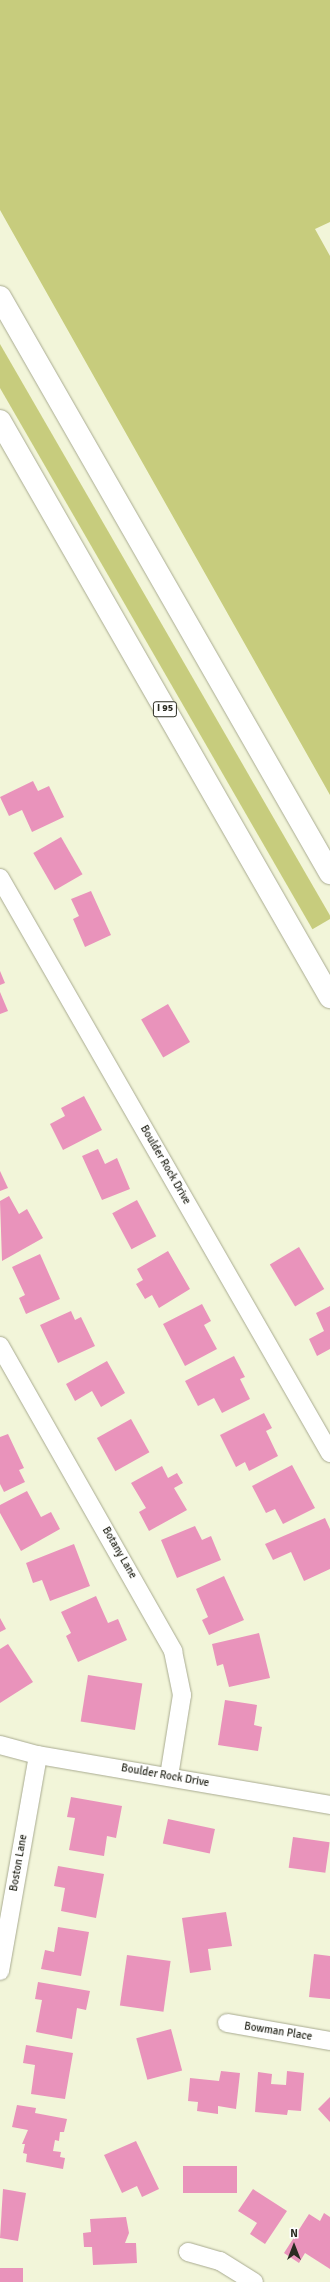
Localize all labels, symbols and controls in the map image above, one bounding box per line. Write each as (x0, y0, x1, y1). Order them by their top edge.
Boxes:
road number: I 95 (152, 701, 178, 717)
street label: Boulder Rock Drive (137, 1123, 193, 1207)
street label: Botany Lane (99, 1525, 139, 1581)
street label: Boulder Rock Drive (120, 1762, 210, 1790)
street label: Boston Lane (7, 1833, 31, 1893)
street label: Bowman Place (243, 2020, 313, 2044)
north arrow (274, 2226, 314, 2266)
text: N (290, 2227, 298, 2240)

